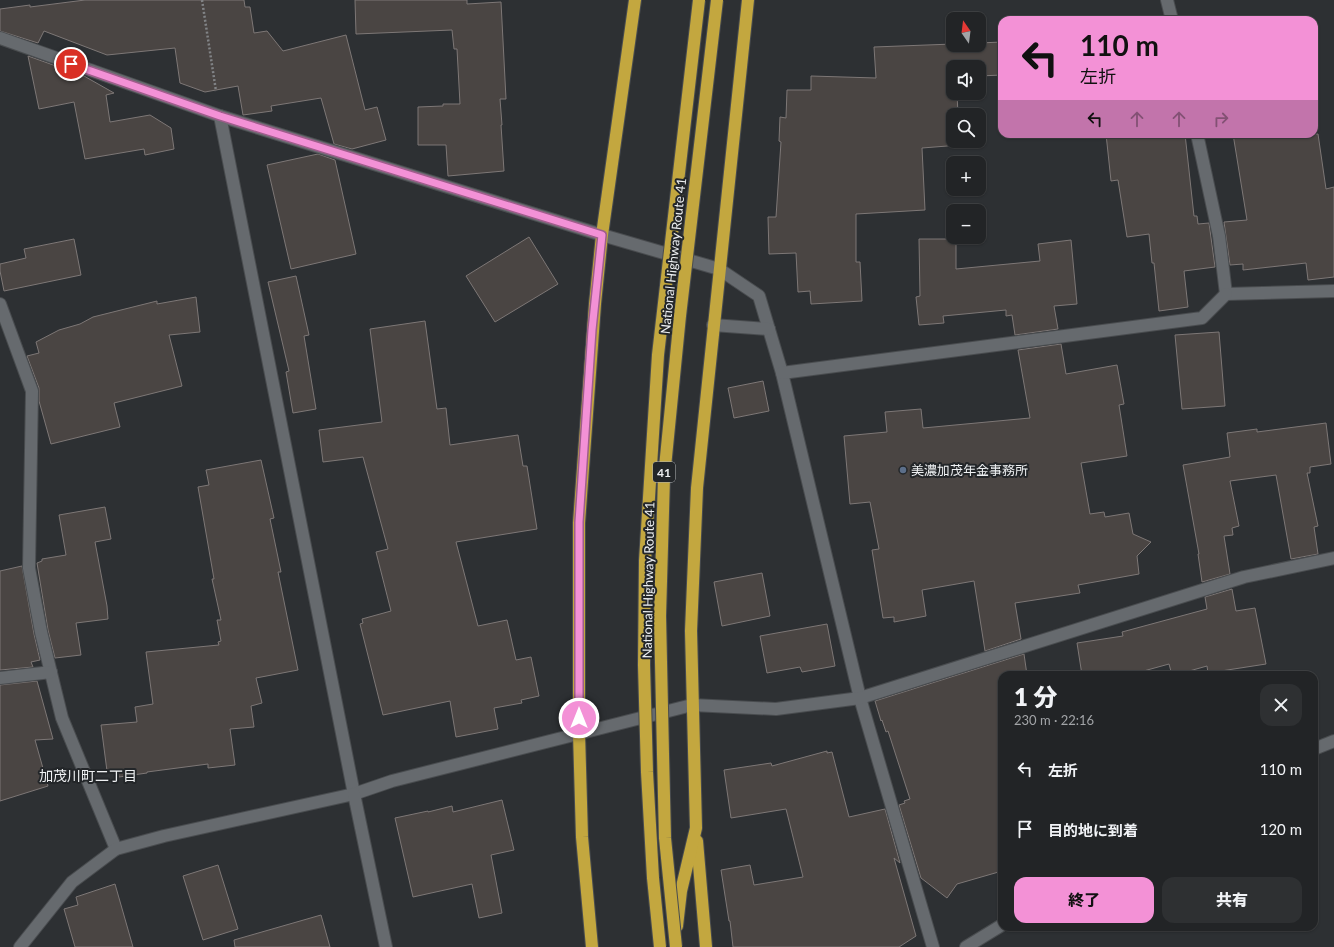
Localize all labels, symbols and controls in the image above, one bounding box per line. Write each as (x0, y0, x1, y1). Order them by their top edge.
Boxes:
north arrow (946, 12, 986, 52)
map controls (946, 12, 986, 244)
text: 110 m (1080, 28, 1159, 62)
icon: left (1014, 32, 1066, 84)
pin (54, 47, 88, 81)
icon: arrive (60, 53, 82, 75)
button: sound (946, 60, 986, 100)
text: 左折 (1080, 65, 1116, 87)
button: search (946, 108, 986, 148)
icon: left (1084, 108, 1106, 130)
icon: ahead (1126, 108, 1148, 130)
icon: ahead (1168, 108, 1190, 130)
icon: right (1210, 108, 1232, 130)
button: + (946, 156, 986, 196)
street label: National Highway Route 41 (657, 177, 689, 335)
button: − (946, 204, 986, 244)
road number: 41 (653, 462, 675, 482)
place label: 美濃加茂年金事務所 (911, 462, 1028, 478)
marker: 美濃加茂年金事務所 (898, 465, 908, 475)
street label: National Highway Route 41 (639, 501, 657, 659)
text: 1 分 (1014, 682, 1057, 711)
button: close (1260, 684, 1302, 726)
position arrow (558, 697, 600, 739)
text: 230 m · 22:16 (1014, 712, 1094, 728)
icon: left (1014, 758, 1036, 780)
text: 110 m (1260, 760, 1302, 778)
text: 左折 (1048, 761, 1078, 779)
district label: 加茂川町二丁目 (39, 767, 137, 784)
icon: arrive (1014, 818, 1036, 840)
text: 120 m (1260, 820, 1302, 838)
text: 目的地に到着 (1048, 821, 1138, 839)
button: 終了 (1014, 877, 1154, 923)
button: 共有 (1162, 877, 1302, 923)

